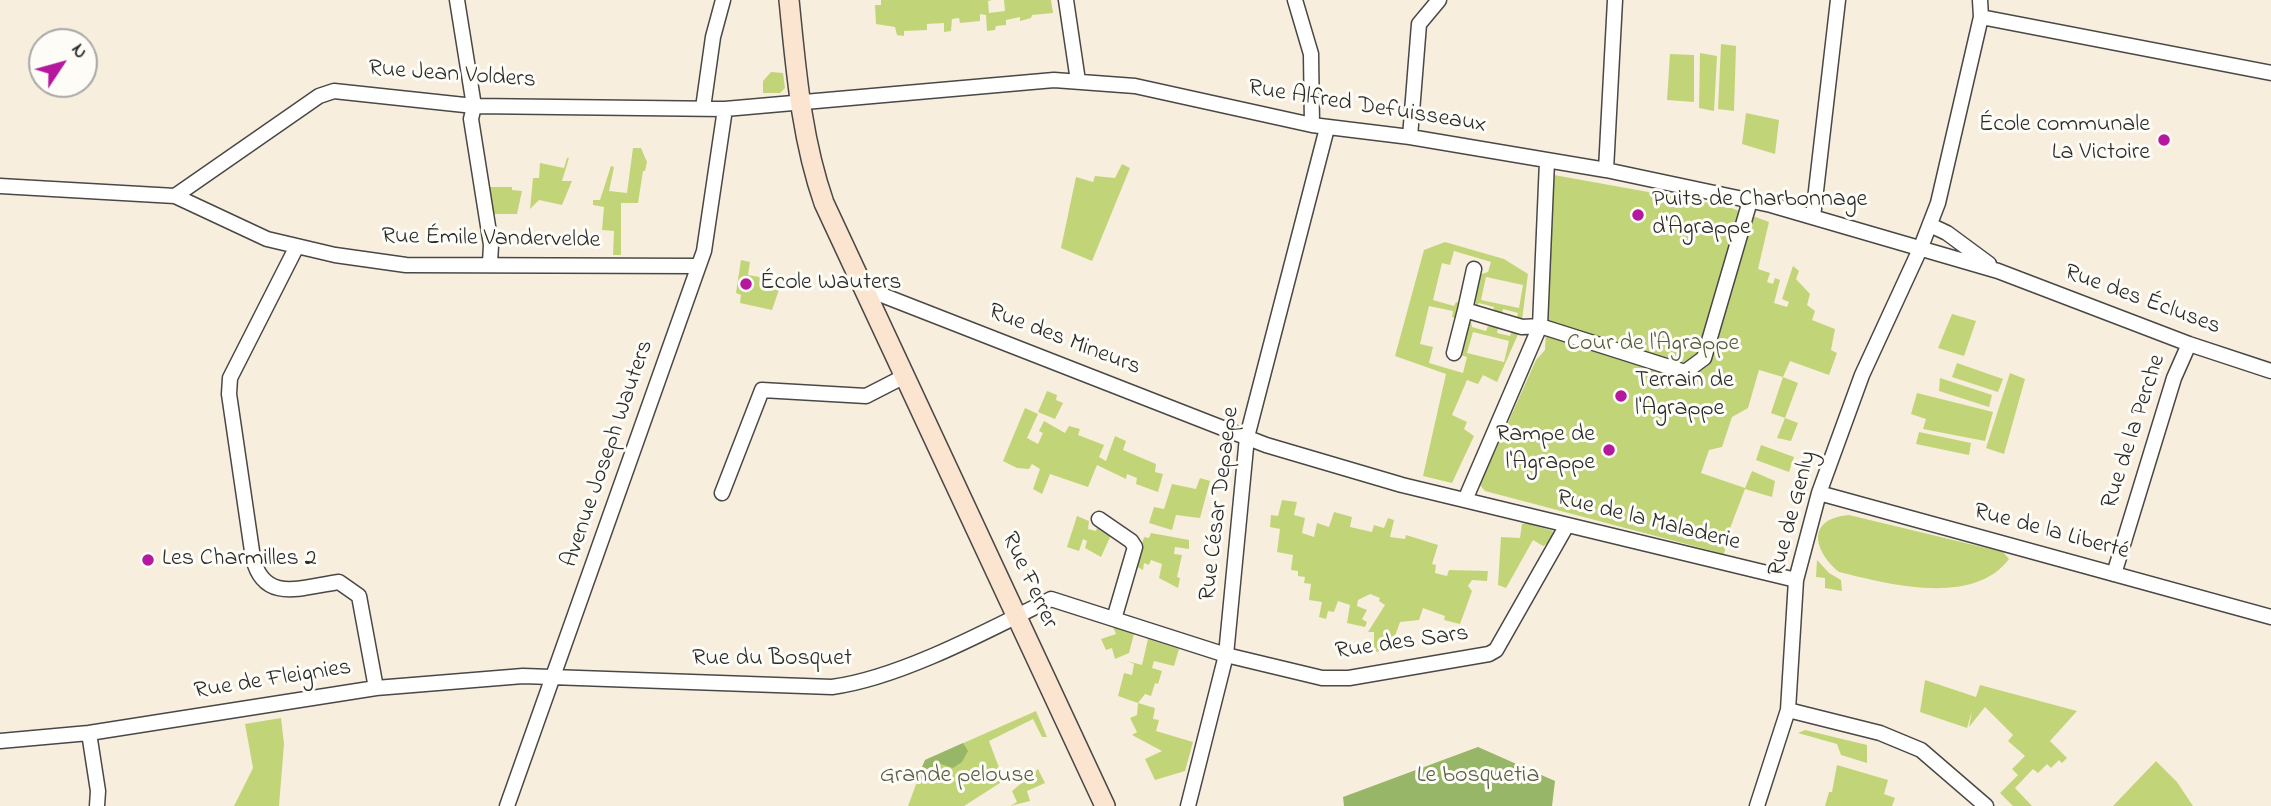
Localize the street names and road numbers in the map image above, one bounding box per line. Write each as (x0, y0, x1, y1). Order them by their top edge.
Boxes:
street label: Rue Jean Volders (367, 56, 537, 96)
street label: Rue Alfred Defuisseaux (1246, 75, 1488, 141)
street label: Rue Émile Vandervelde (381, 224, 601, 256)
street label: Rue des Écluses (2060, 259, 2224, 343)
street label: Rue des Mineurs (984, 299, 1144, 383)
street label: Avenue Joseph Wauters (557, 337, 661, 571)
street label: Rue de la Perche (2097, 351, 2173, 513)
street label: Rue César Depaepe (1195, 405, 1247, 603)
street label: Rue de Genly (1763, 448, 1825, 580)
street label: Rue de la Maladerie (1553, 485, 1743, 559)
street label: Rue de la Liberté (1970, 498, 2132, 568)
street label: Rue Ferrer (993, 528, 1063, 634)
street label: Rue des Sars (1334, 620, 1470, 668)
street label: Rue du Bosquet (692, 646, 852, 674)
street label: Rue de Fleignies (192, 654, 354, 708)

